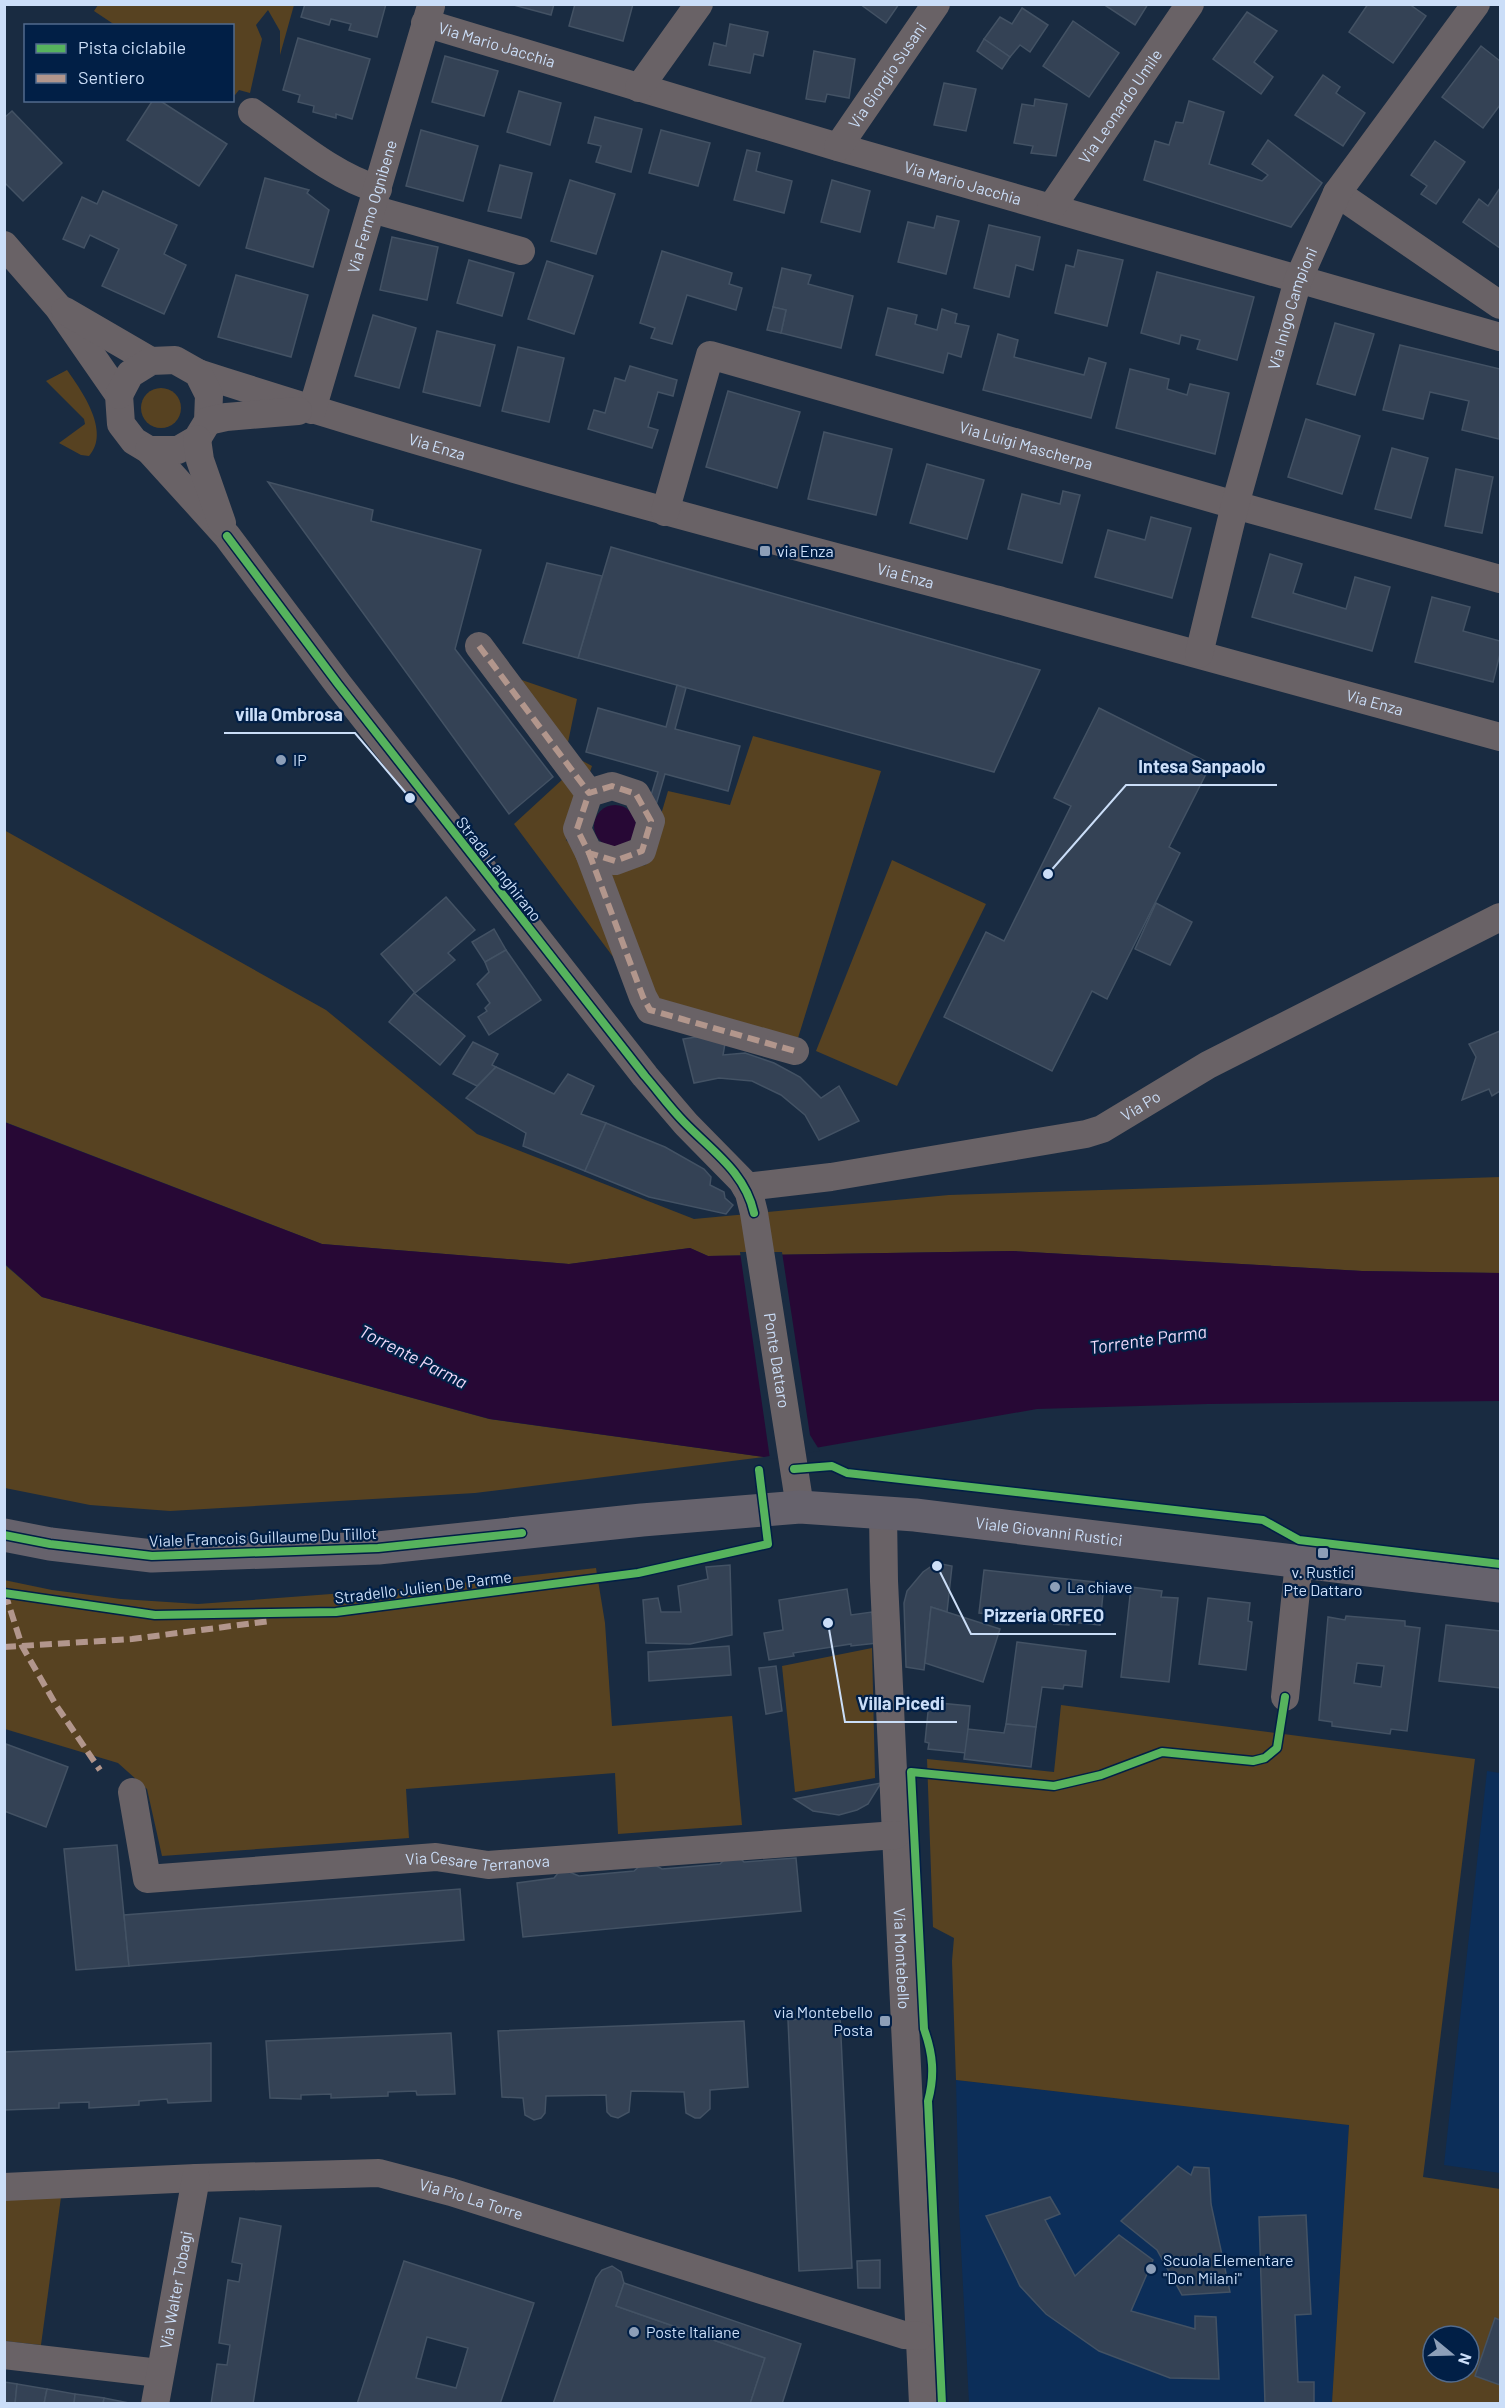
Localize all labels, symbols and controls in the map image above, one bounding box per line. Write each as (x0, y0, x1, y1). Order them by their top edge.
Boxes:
street label: Via Mario Jacchia (436, 18, 558, 71)
street label: Via Giorgio Susani (844, 18, 930, 132)
legend (24, 24, 234, 102)
text: Pista ciclabile (78, 36, 186, 58)
street label: Via Leonardo Umile (1074, 45, 1166, 167)
text: Sentiero (78, 66, 145, 88)
street label: Via Fermo Ognibene (343, 138, 400, 275)
street label: Via Mario Jacchia (902, 156, 1024, 208)
street label: Via Inigo Campioni (1263, 244, 1320, 372)
street label: Via Luigi Mascherpa (957, 417, 1095, 473)
street label: Via Enza (406, 429, 468, 463)
place label: via Enza (777, 541, 834, 560)
marker: via Enza (758, 544, 772, 558)
street label: Via Enza (875, 558, 936, 592)
street label: Via Enza (1344, 685, 1406, 719)
callout: villa Ombrosa (224, 697, 355, 733)
text: villa Ombrosa (235, 703, 343, 725)
callout: Intesa Sanpaolo (1126, 749, 1277, 785)
place label: IP (293, 750, 307, 769)
marker: IP (274, 753, 288, 767)
text: Intesa Sanpaolo (1138, 755, 1266, 777)
street label: Strada Langhirano (453, 813, 546, 925)
street label: Via Po (1117, 1086, 1164, 1124)
street label: Ponte Dattaro (761, 1311, 794, 1409)
water label: Torrente Parma (356, 1319, 471, 1393)
water label: Torrente Parma (1088, 1320, 1208, 1358)
street label: Viale Giovanni Rustici (974, 1512, 1124, 1549)
street label: Viale Francois Guillaume Du Tillot (149, 1523, 377, 1550)
marker: v. Rustici Pte Dattaro (1316, 1546, 1330, 1560)
place label: v. Rustici Pte Dattaro (1284, 1562, 1362, 1599)
street label: Stradello Julien De Parme (333, 1566, 513, 1607)
place label: La chiave (1067, 1577, 1132, 1596)
marker: La chiave (1048, 1580, 1062, 1594)
callout: Pizzeria ORFEO (971, 1598, 1116, 1634)
text: Pizzeria ORFEO (984, 1604, 1104, 1626)
callout: Villa Picedi (845, 1686, 957, 1722)
text: Villa Picedi (857, 1692, 945, 1714)
street label: Via Cesare Terranova (405, 1847, 550, 1874)
street label: Via Montebello (891, 1908, 914, 2010)
place label: via Montebello Posta (774, 2002, 873, 2039)
marker: via Montebello Posta (878, 2014, 892, 2028)
street label: Via Pio La Torre (417, 2174, 526, 2223)
street label: Via Walter Tobagi (155, 2229, 195, 2350)
place label: Scuola Elementare "Don Milani" (1163, 2250, 1293, 2287)
marker: Scuola Elementare "Don Milani" (1144, 2262, 1158, 2276)
place label: Poste Italiane (646, 2322, 740, 2341)
north arrow (1421, 2324, 1481, 2384)
marker: Poste Italiane (627, 2325, 641, 2339)
text: N (1455, 2351, 1476, 2367)

